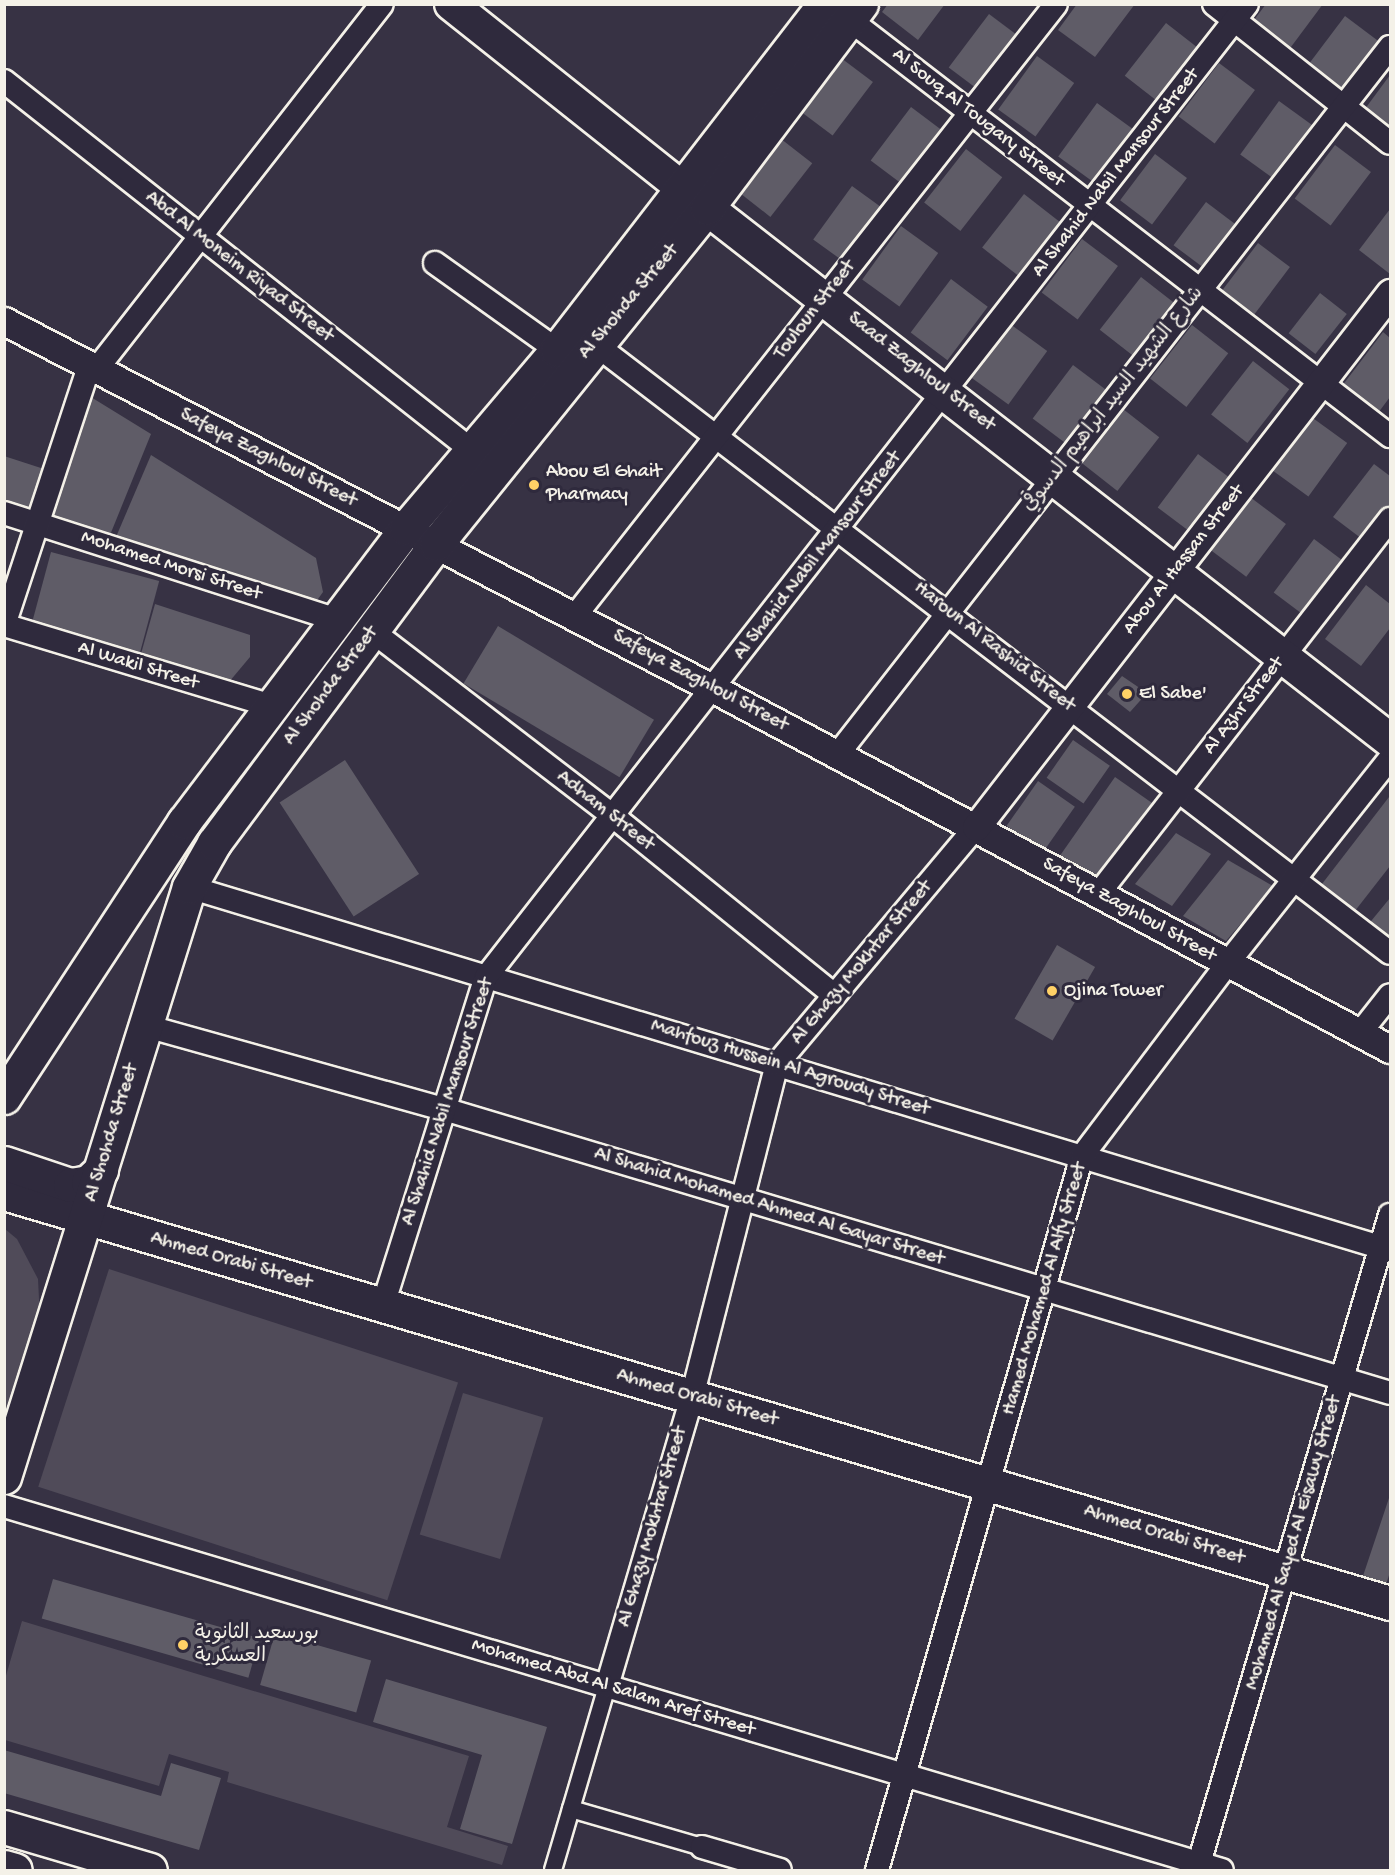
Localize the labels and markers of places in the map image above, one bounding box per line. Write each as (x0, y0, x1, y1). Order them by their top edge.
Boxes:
place label: Abou El Ghait Pharmacy (546, 461, 661, 508)
marker: Abou El Ghait Pharmacy (527, 478, 541, 492)
place label: El Sabe' (1139, 682, 1207, 706)
marker: El Sabe' (1120, 687, 1134, 701)
place label: Ojina Tower (1064, 979, 1163, 1003)
marker: Ojina Tower (1045, 984, 1059, 998)
place label: بورسعيد الثانوية العسكرية (195, 1622, 319, 1669)
marker: بورسعيد الثانوية العسكرية (176, 1638, 190, 1652)

